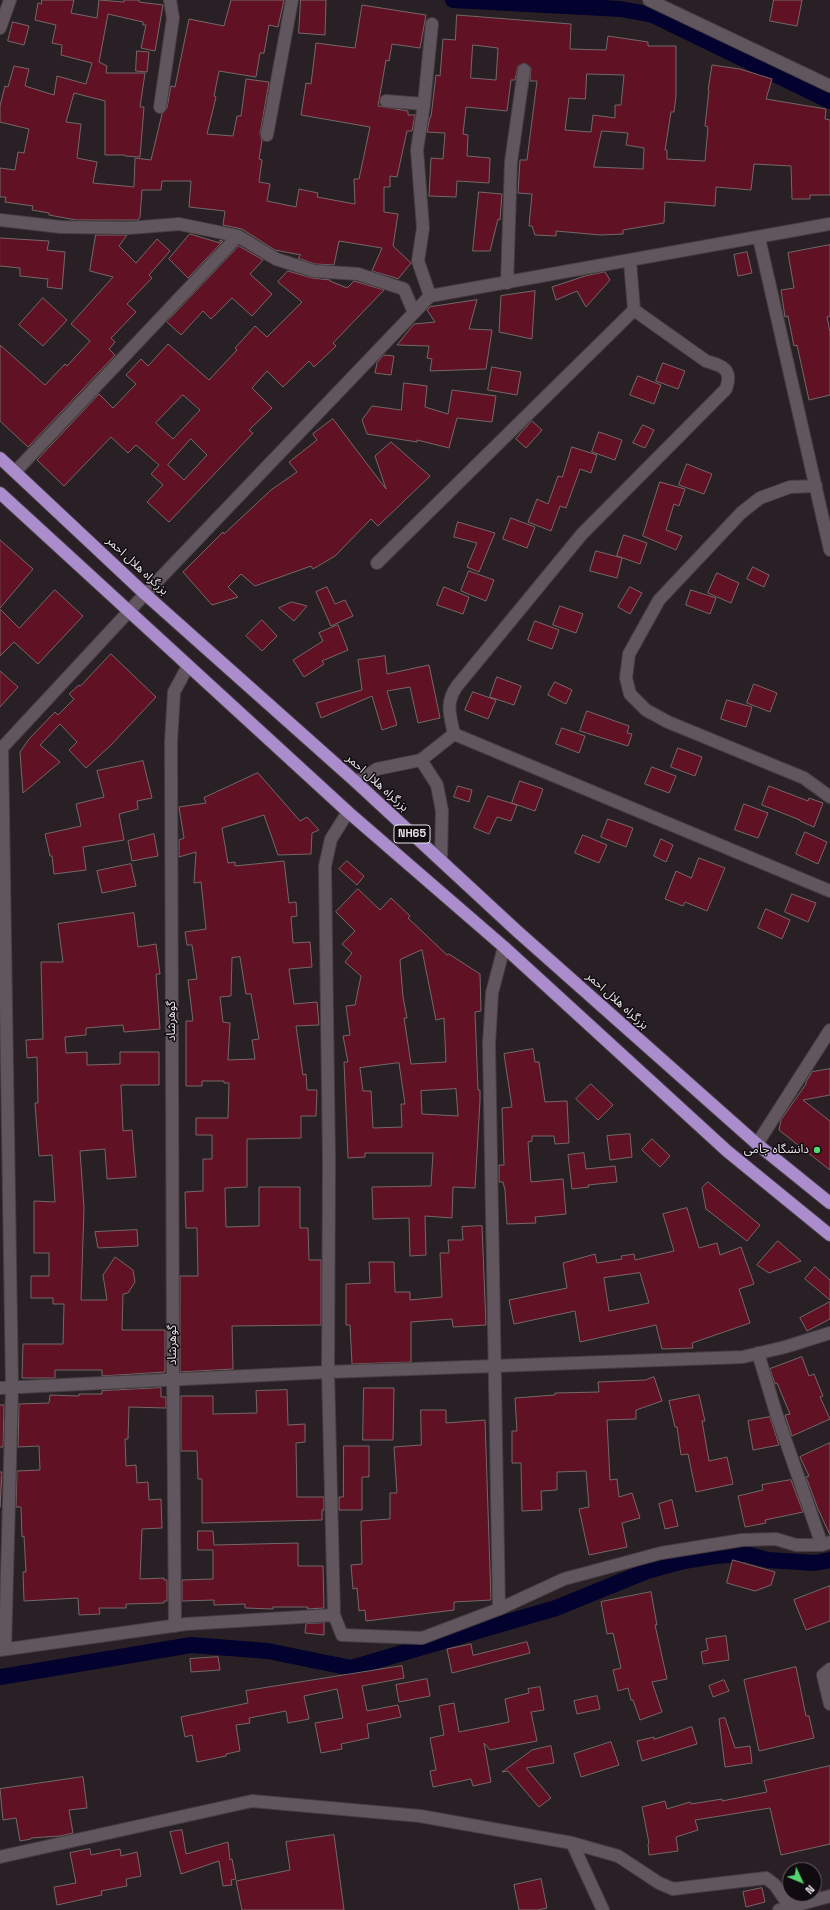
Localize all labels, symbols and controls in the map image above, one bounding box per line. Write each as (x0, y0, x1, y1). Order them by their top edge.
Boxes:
street label: بزرگراه هلال احمر (103, 534, 171, 598)
street label: بزرگراه هلال احمر (343, 751, 411, 815)
road number: NH65 (394, 825, 430, 843)
street label: بزرگراه هلال احمر (583, 969, 651, 1033)
street label: گوهرشاد (165, 1001, 179, 1041)
place label: دانشگاه جامی (744, 1143, 809, 1157)
marker: دانشگاه جامی (812, 1145, 822, 1155)
street label: گوهرشاد (166, 1325, 180, 1365)
north arrow (782, 1862, 822, 1902)
text: N (802, 1882, 818, 1897)

